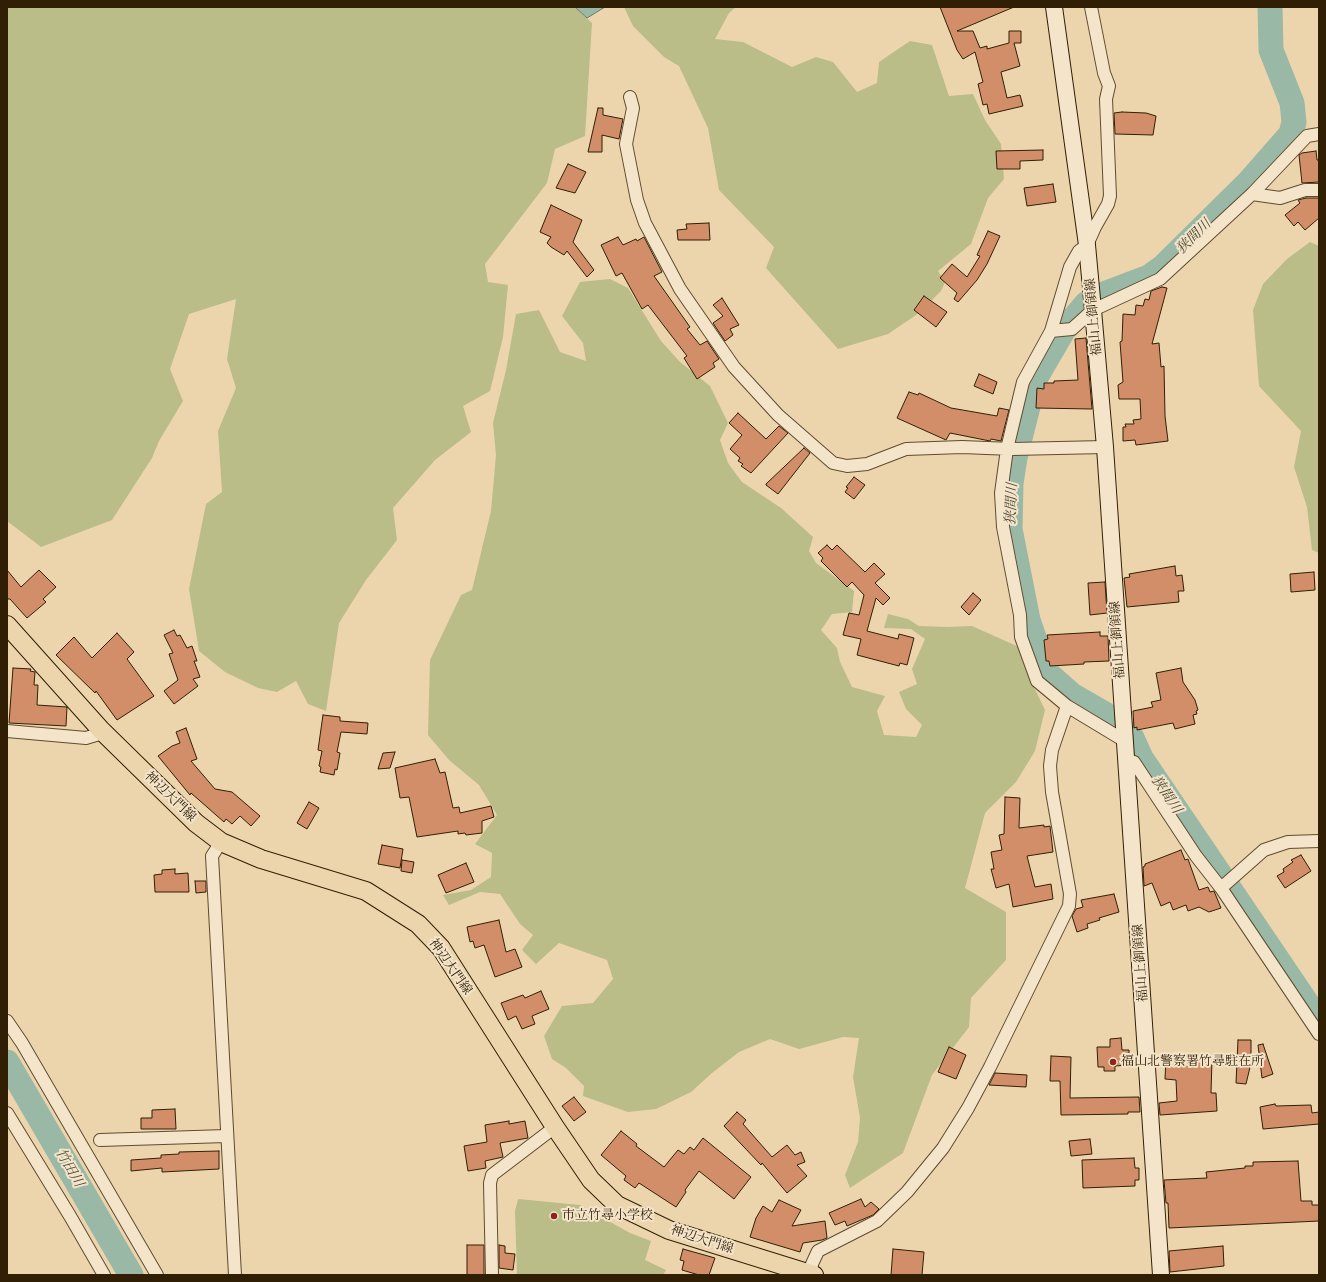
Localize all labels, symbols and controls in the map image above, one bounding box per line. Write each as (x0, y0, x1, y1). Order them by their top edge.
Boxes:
water label: 狭間川 (1173, 216, 1215, 258)
street label: 福山上御領線 (1083, 277, 1105, 357)
water label: 狭間川 (1003, 483, 1021, 525)
street label: 福山上御領線 (1107, 601, 1129, 679)
street label: 神辺大門線 (141, 769, 199, 825)
water label: 狭間川 (1147, 773, 1185, 817)
street label: 福山上御領線 (1130, 924, 1152, 1002)
street label: 神辺大門線 (425, 936, 475, 998)
place label: 福山北警察署竹尋駐在所 (1121, 1054, 1264, 1070)
marker: 福山北警察署竹尋駐在所 (1108, 1057, 1118, 1067)
water label: 竹田川 (51, 1146, 87, 1190)
place label: 市立竹尋小学校 (562, 1208, 653, 1224)
marker: 市立竹尋小学校 (549, 1211, 559, 1221)
street label: 神辺大門線 (669, 1223, 735, 1257)

